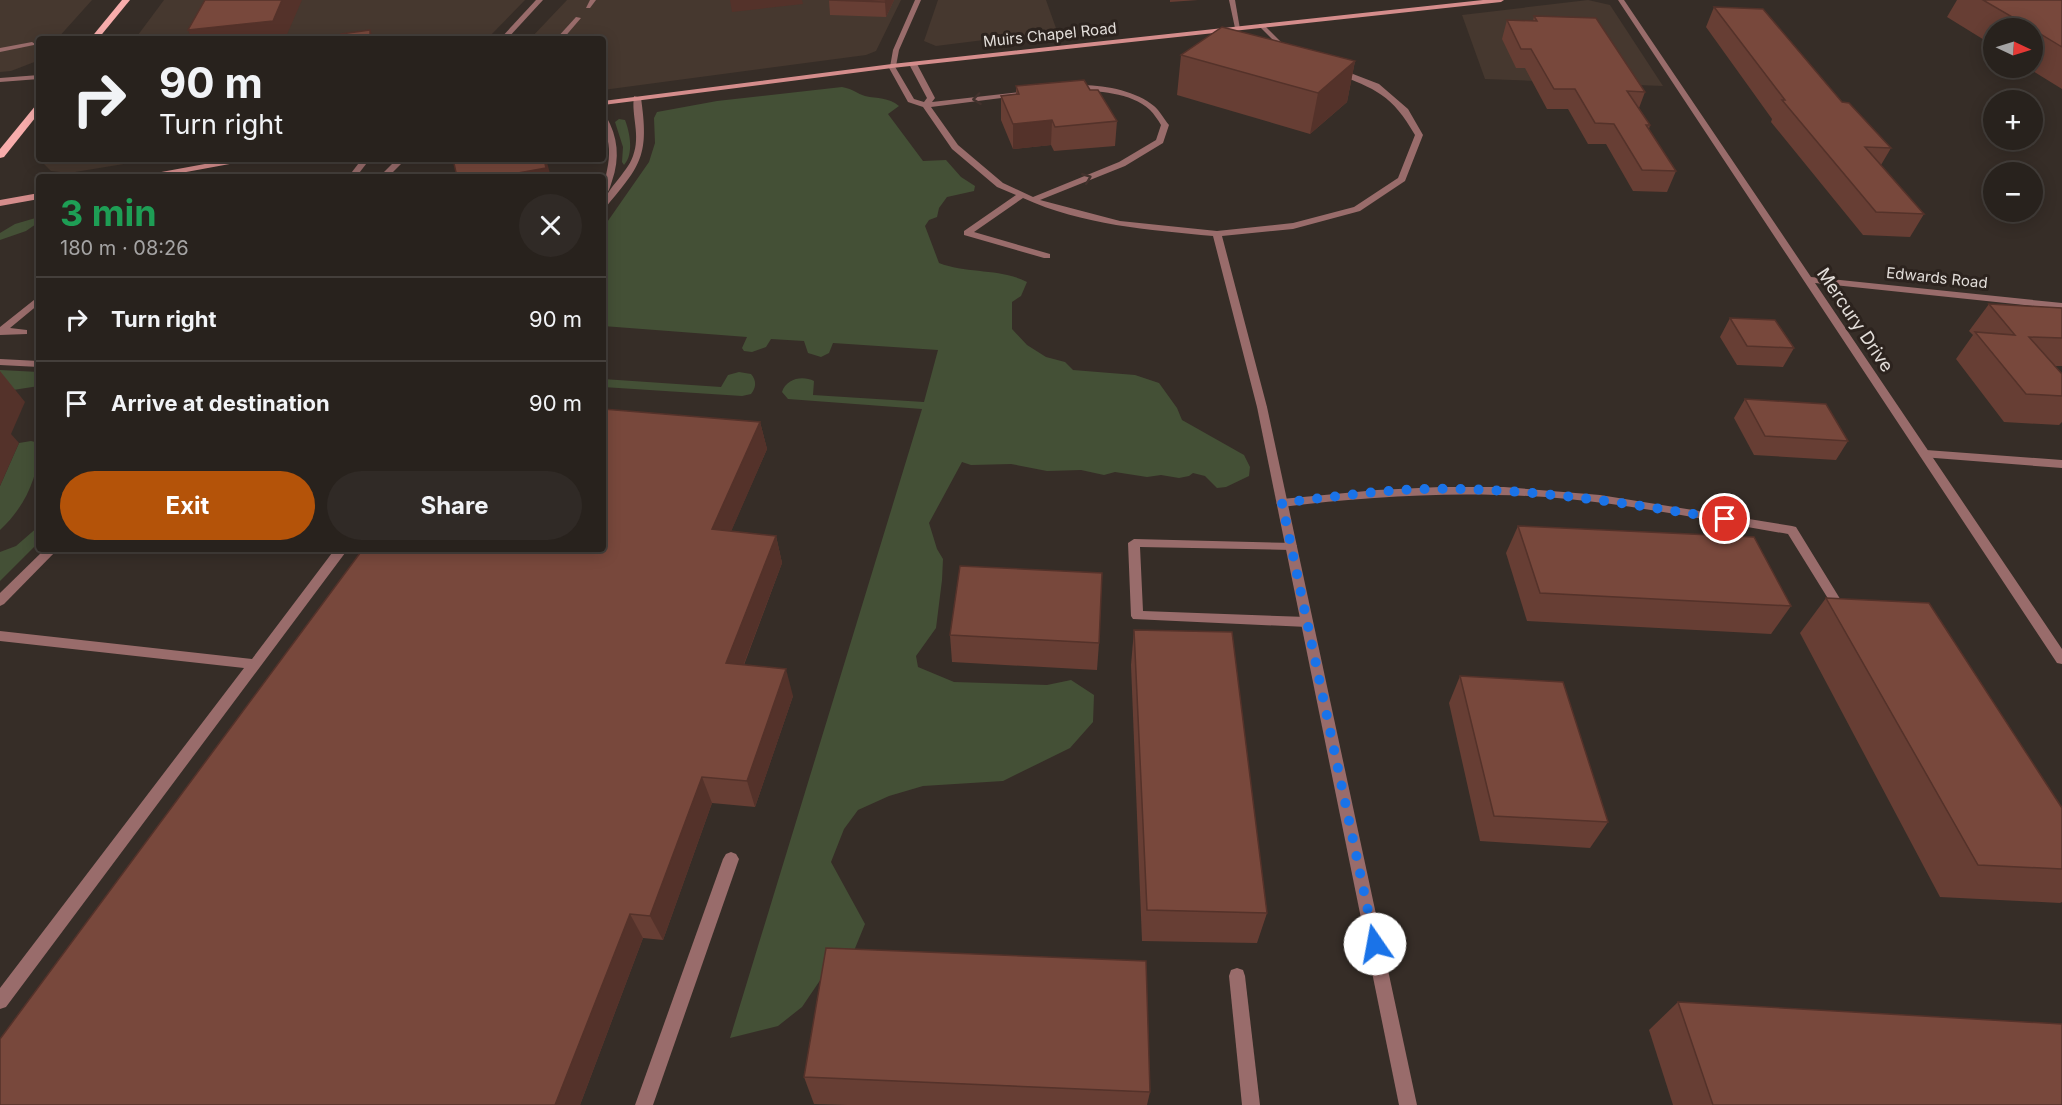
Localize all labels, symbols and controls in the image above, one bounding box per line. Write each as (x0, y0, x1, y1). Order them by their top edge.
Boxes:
street label: Muirs Chapel Road (982, 18, 1118, 51)
north arrow (1983, 18, 2043, 78)
map controls (1983, 18, 2043, 222)
text: 90 m (159, 57, 263, 108)
icon: right (60, 60, 138, 138)
button: + (1983, 90, 2043, 150)
one-way arrow (972, 92, 981, 105)
text: Turn right (159, 108, 283, 141)
button: − (1983, 162, 2043, 222)
one-way arrow (1081, 173, 1092, 185)
text: 3 min (60, 191, 157, 235)
button: close (519, 194, 582, 257)
text: 180 m · 08:26 (60, 236, 189, 260)
street label: Edwards Road (1885, 263, 1989, 292)
street label: Mercury Drive (1813, 264, 1898, 376)
icon: right (60, 303, 93, 336)
text: Turn right (111, 306, 217, 332)
text: 90 m (529, 306, 582, 332)
icon: arrive (60, 387, 93, 420)
text: Arrive at destination (111, 390, 330, 416)
text: 90 m (529, 390, 582, 416)
button: Exit (60, 471, 315, 540)
button: Share (327, 471, 582, 540)
pin (1699, 493, 1750, 544)
icon: arrive (1708, 502, 1741, 535)
position arrow (1343, 912, 1407, 976)

